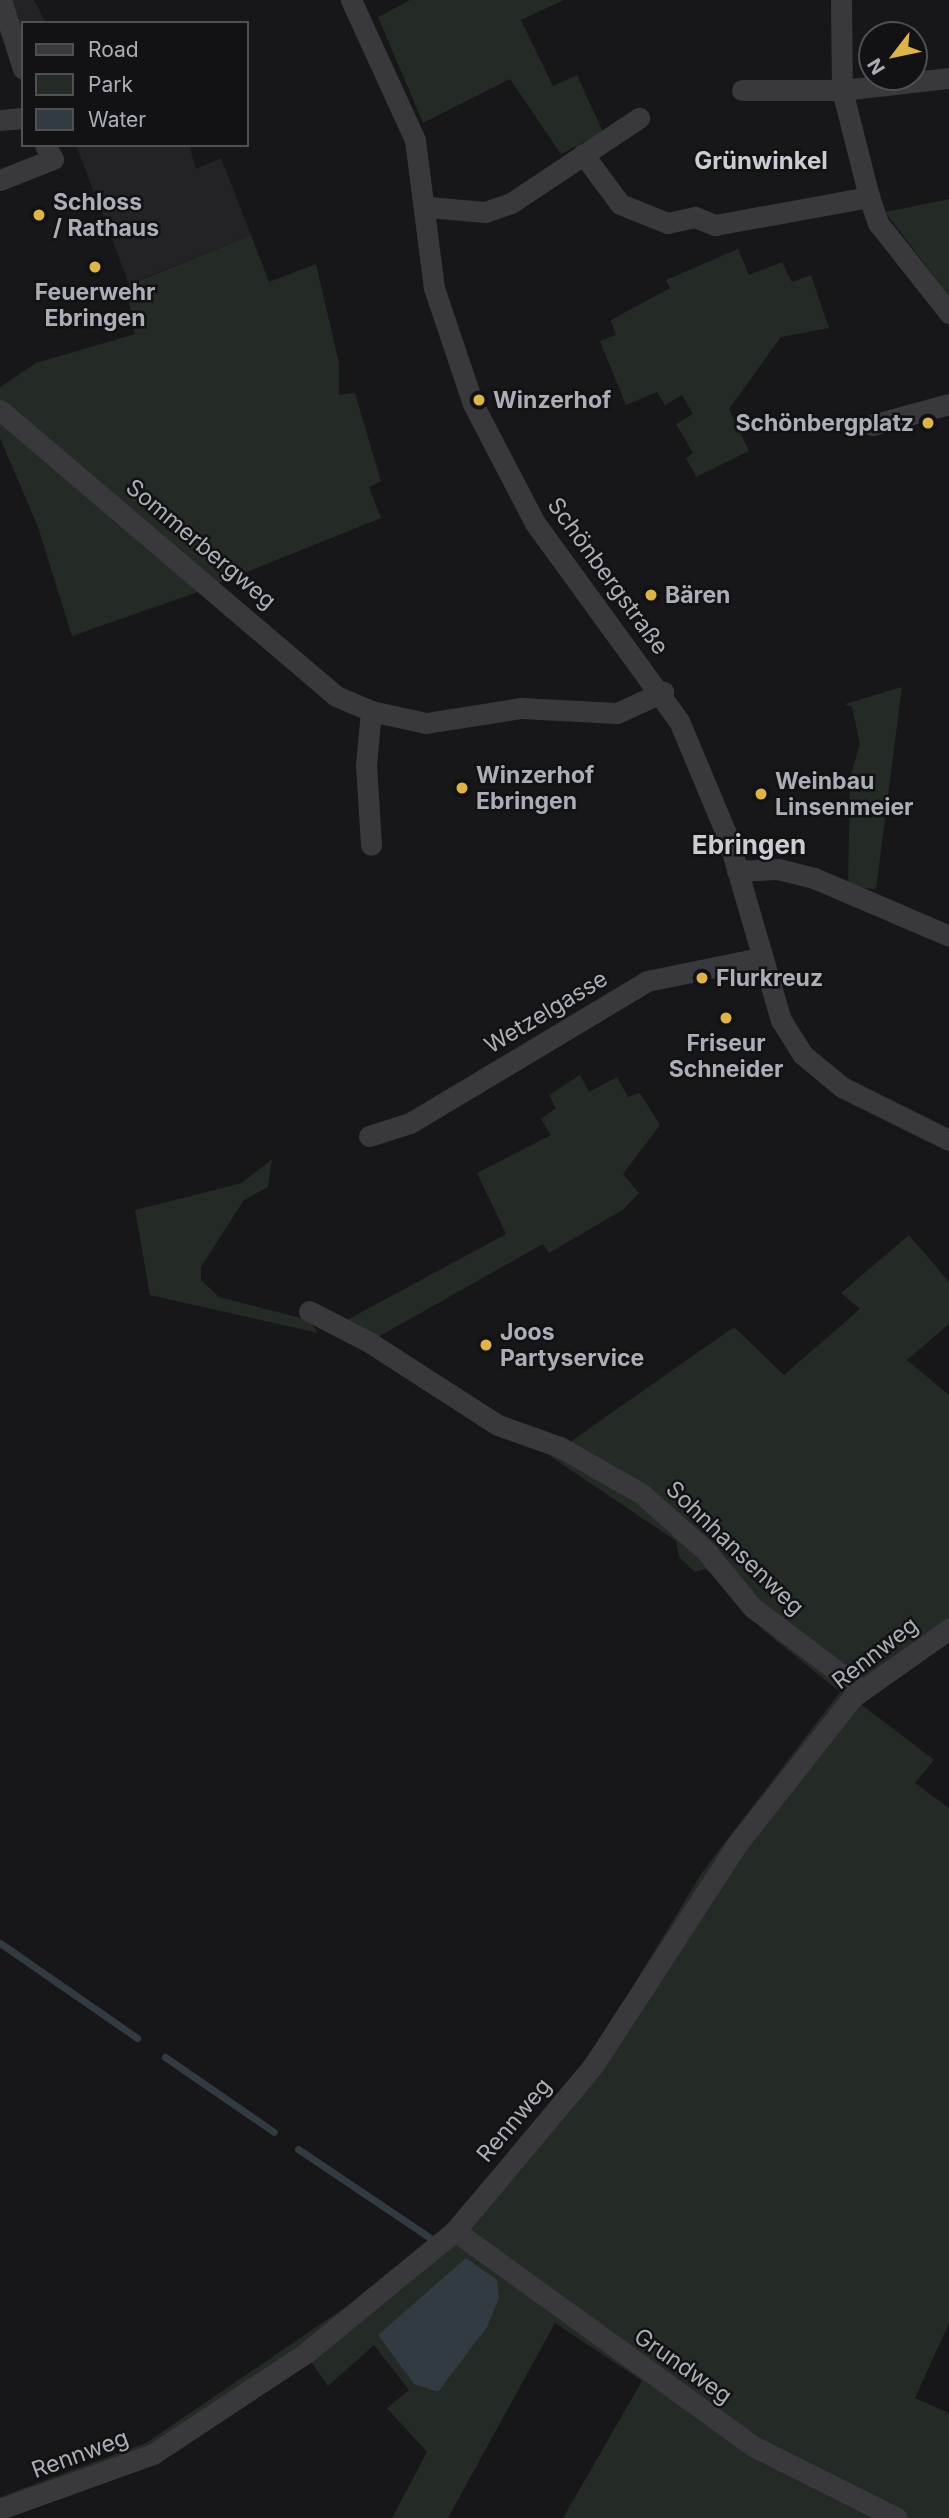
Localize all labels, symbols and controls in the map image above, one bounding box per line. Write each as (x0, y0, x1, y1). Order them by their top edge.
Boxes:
legend (21, 21, 248, 147)
north arrow (858, 21, 928, 91)
text: Road (88, 37, 139, 62)
text: N (863, 54, 890, 79)
text: Park (88, 72, 133, 97)
text: Water (88, 107, 146, 132)
district label: Grünwinkel (694, 147, 828, 175)
place label: Schloss / Rathaus (53, 188, 159, 242)
marker: Schloss / Rathaus (31, 207, 47, 223)
marker: Feuerwehr Ebringen (87, 259, 103, 275)
place label: Feuerwehr Ebringen (35, 278, 155, 332)
place label: Winzerhof (493, 386, 611, 414)
marker: Winzerhof (471, 392, 487, 408)
place label: Schönbergplatz (735, 409, 914, 437)
marker: Schönbergplatz (920, 415, 936, 431)
street label: Sommerbergweg (120, 473, 282, 615)
street label: Schönbergstraße (542, 492, 674, 660)
place label: Bären (665, 581, 730, 609)
marker: Bären (643, 587, 659, 603)
place label: Winzerhof Ebringen (476, 761, 594, 815)
place label: Weinbau Linsenmeier (775, 767, 913, 821)
marker: Winzerhof Ebringen (454, 780, 470, 796)
marker: Weinbau Linsenmeier (753, 786, 769, 802)
district label: Ebringen (692, 829, 806, 861)
place label: Flurkreuz (716, 964, 823, 992)
street label: Wetzelgasse (480, 965, 612, 1059)
marker: Flurkreuz (694, 970, 710, 986)
marker: Friseur Schneider (718, 1010, 734, 1026)
place label: Friseur Schneider (669, 1029, 783, 1083)
place label: Joos Partyservice (500, 1318, 644, 1372)
marker: Joos Partyservice (478, 1337, 494, 1353)
street label: Sohnhansenweg (660, 1475, 810, 1621)
street label: Rennweg (827, 1611, 923, 1695)
street label: Rennweg (471, 2072, 557, 2168)
street label: Grundweg (629, 2322, 737, 2410)
street label: Rennweg (28, 2424, 132, 2484)

